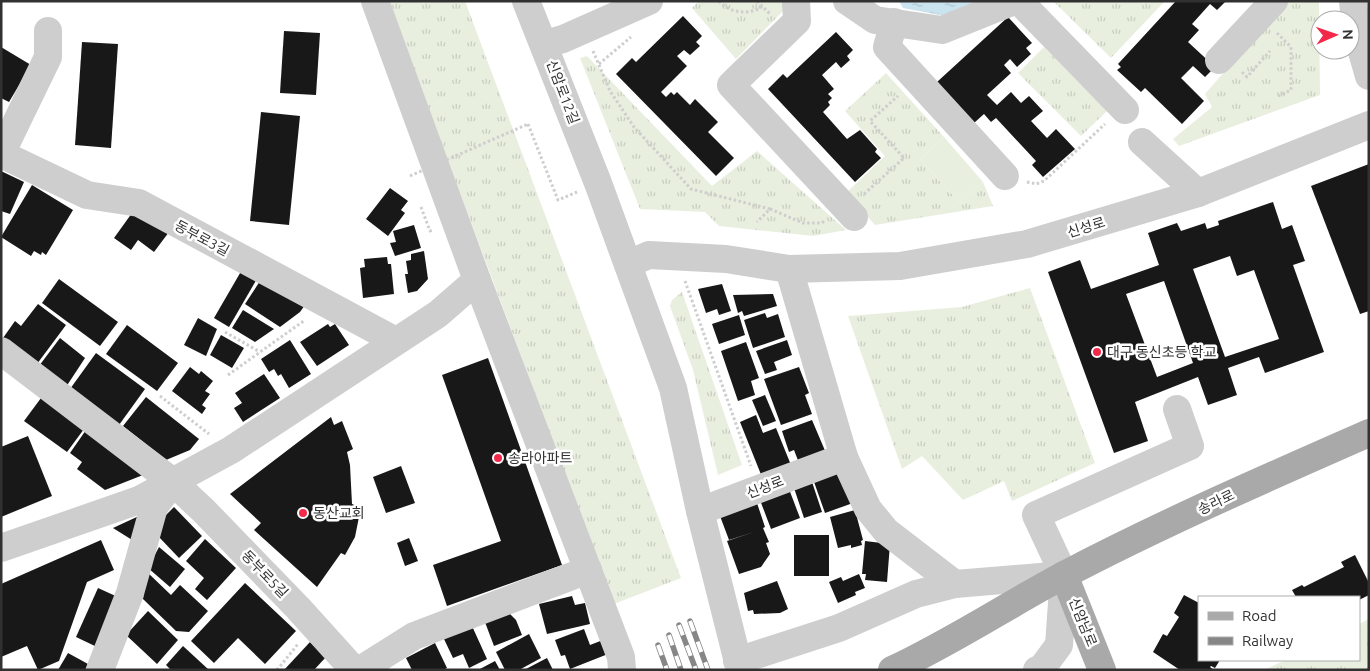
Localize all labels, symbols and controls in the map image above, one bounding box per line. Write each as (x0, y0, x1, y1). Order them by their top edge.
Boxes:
north arrow (1310, 10, 1360, 60)
text: N (1340, 29, 1356, 40)
street label: 신암로12길 (543, 58, 583, 126)
street label: 신성로 (1065, 214, 1107, 240)
street label: 동부로3길 (172, 217, 232, 259)
place label: 대구 동신초등 학교 (1107, 344, 1217, 360)
marker: 대구 동신초등 학교 (1091, 346, 1103, 358)
place label: 송라아파트 (508, 450, 573, 466)
marker: 송라아파트 (492, 452, 504, 464)
street label: 신성로 (744, 473, 786, 501)
street label: 송라로 (1195, 486, 1237, 518)
place label: 동산교회 (313, 505, 365, 521)
marker: 동산교회 (297, 507, 309, 519)
street label: 동부로5길 (239, 547, 291, 601)
street label: 신암남로 (1066, 595, 1100, 649)
legend (1198, 596, 1360, 661)
text: Road (1242, 607, 1277, 624)
text: Railway (1242, 632, 1293, 649)

